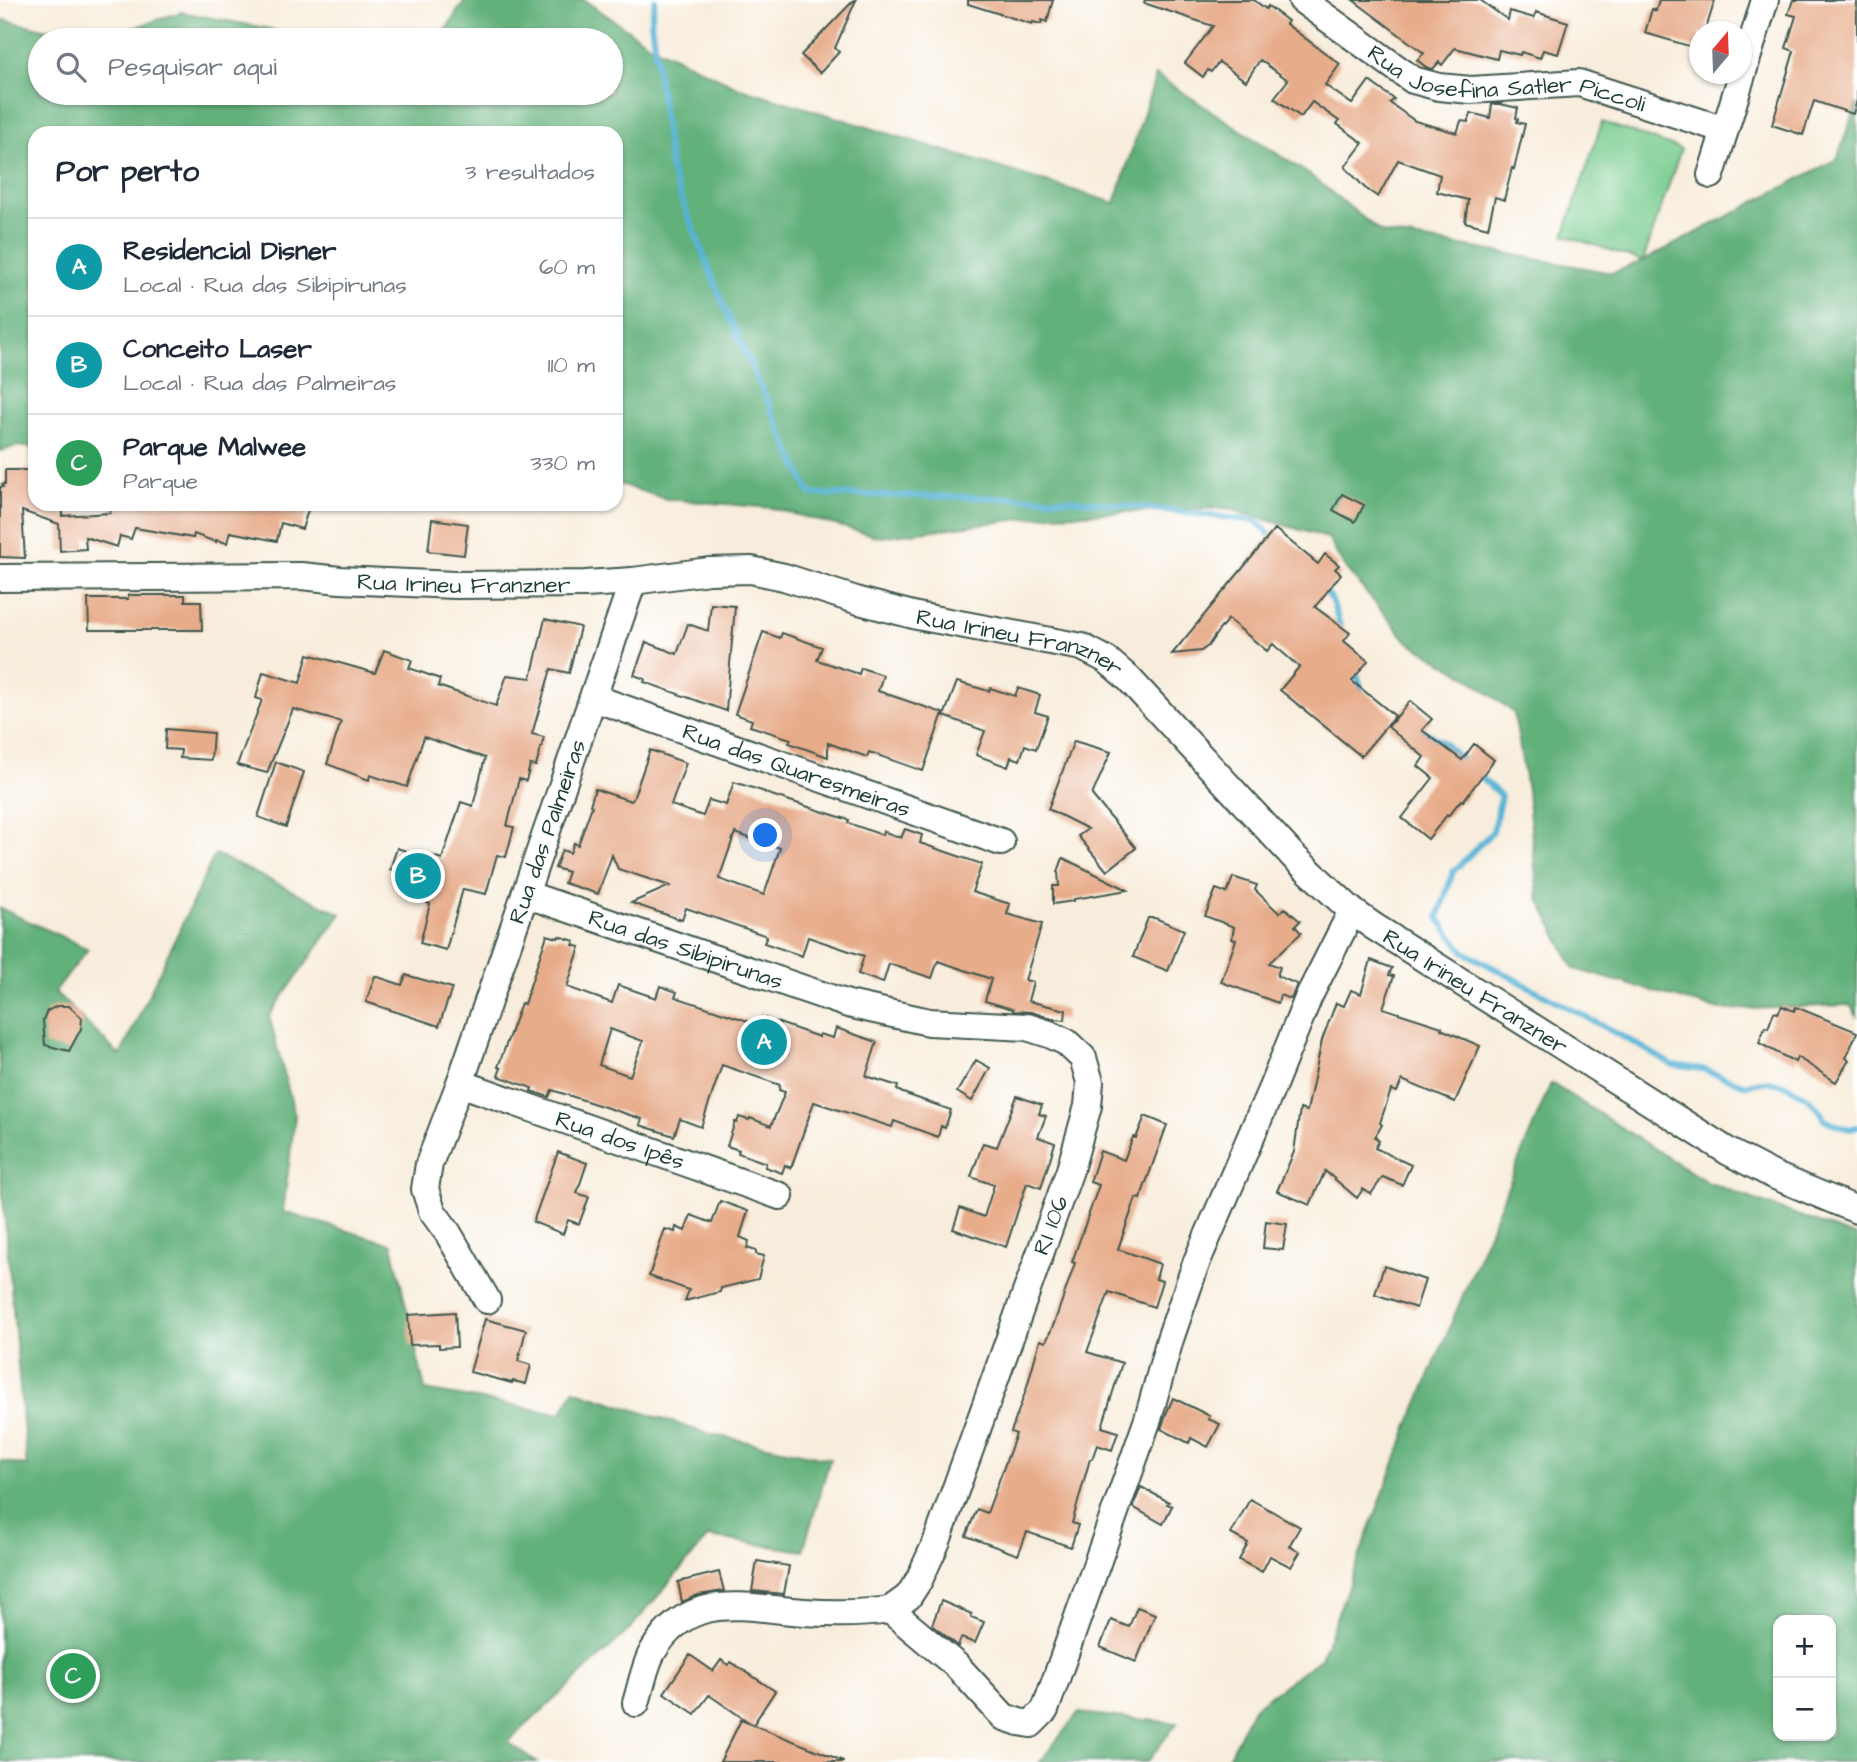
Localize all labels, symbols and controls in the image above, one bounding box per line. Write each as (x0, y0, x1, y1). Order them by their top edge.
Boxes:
north arrow (1689, 21, 1752, 84)
search box (28, 28, 623, 105)
street label: Rua Josefina Satler Piccoli (1361, 37, 1650, 121)
icon: search (52, 48, 90, 86)
text: Pesquisar aqui (108, 49, 277, 85)
text: Por perto (56, 151, 199, 193)
text: 3 resultados (465, 156, 595, 188)
text: Residencial Disner (123, 233, 336, 269)
text: A (72, 251, 86, 283)
text: 60 m (539, 251, 595, 283)
text: Local · Rua das Sibipirunas (123, 269, 407, 301)
text: Conceito Laser (123, 331, 312, 367)
text: B (71, 349, 87, 381)
text: 110 m (547, 349, 595, 381)
text: Local · Rua das Palmeiras (123, 367, 396, 399)
text: Parque Malwee (123, 429, 306, 465)
text: C (71, 447, 87, 479)
text: 330 m (530, 447, 595, 479)
text: Parque (123, 465, 198, 497)
street label: Rua Irineu Franzner (356, 566, 571, 602)
street label: Rua Irineu Franzner (914, 601, 1130, 684)
street label: Rua das Quaresmeiras (678, 716, 915, 826)
street label: Rua das Palmeiras (501, 735, 594, 928)
your location (748, 818, 782, 852)
pin: B (395, 850, 441, 902)
street label: Rua das Sibipirunas (584, 902, 787, 998)
street label: Rua Irineu Franzner (1376, 921, 1574, 1063)
pin: A (741, 1016, 787, 1068)
street label: Rua dos Ipês (551, 1103, 689, 1178)
street label: RI 106 (1025, 1191, 1076, 1259)
map controls (1773, 1615, 1836, 1741)
button: + (1773, 1615, 1836, 1678)
pin: C (50, 1650, 96, 1702)
button: − (1773, 1678, 1836, 1741)

